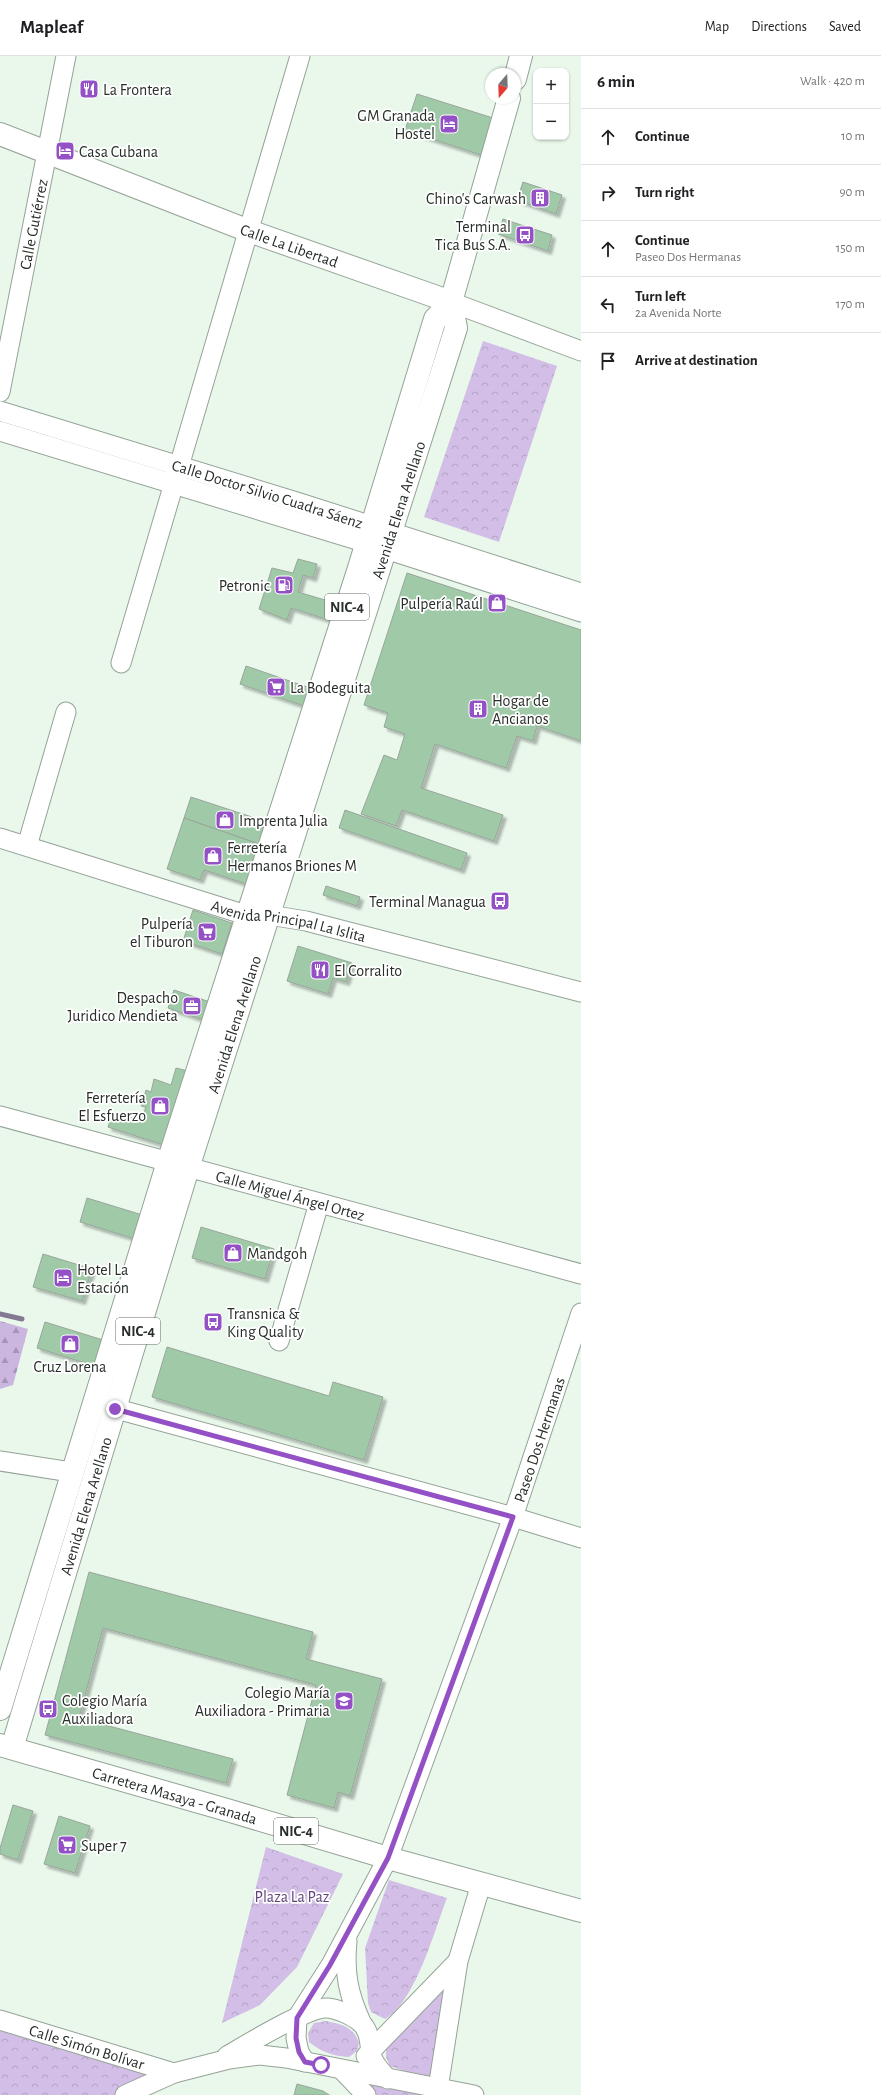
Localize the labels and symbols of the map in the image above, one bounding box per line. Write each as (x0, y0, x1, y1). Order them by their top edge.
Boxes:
north arrow (485, 68, 521, 104)
restaurant icon: La Frontera (78, 78, 100, 100)
place label: La Frontera (103, 82, 172, 98)
place label: GM Granada Hostel (357, 108, 435, 142)
hotel icon: GM Granada Hostel (438, 113, 460, 135)
hotel icon: Casa Cubana (54, 140, 76, 162)
place label: Casa Cubana (79, 144, 158, 160)
street label: Calle Gutiérrez (17, 177, 51, 271)
building icon: Chino's Carwash (529, 187, 551, 209)
place label: Chino's Carwash (426, 191, 526, 207)
place label: Terminal Tica Bus S.A. (435, 219, 511, 253)
street label: Calle La Libertad (238, 221, 340, 271)
bus stop icon: Terminal Tica Bus S.A. (514, 224, 536, 246)
street label: Avenida Elena Arellano (369, 439, 428, 581)
street label: Calle Doctor Silvio Cuadra Sáenz (170, 457, 365, 532)
fuel station icon: Petronic (273, 574, 295, 596)
place label: Petronic (219, 578, 270, 594)
shop icon: Pulpería Raúl (486, 592, 508, 614)
road number: NIC-4 (325, 594, 369, 620)
place label: Pulpería Raúl (400, 596, 483, 612)
supermarket icon: La Bodeguita (265, 676, 287, 698)
place label: La Bodeguita (290, 680, 371, 696)
place label: Hogar de Ancianos (492, 693, 549, 727)
building icon: Hogar de Ancianos (467, 698, 489, 720)
shop icon: Imprenta Julia (214, 809, 236, 831)
place label: Imprenta Julia (239, 813, 328, 829)
place label: Ferretería Hermanos Briones M (227, 840, 357, 874)
shop icon: Ferretería Hermanos Briones M (202, 845, 224, 867)
bus stop icon: Terminal Managua (489, 890, 511, 912)
place label: Terminal Managua (369, 894, 486, 910)
street label: Avenida Principal La Islita (209, 898, 368, 945)
place label: Pulpería el Tiburon (130, 916, 193, 950)
supermarket icon: Pulpería el Tiburon (196, 921, 218, 943)
street label: Avenida Elena Arellano (205, 954, 264, 1095)
restaurant icon: El Corralito (309, 959, 331, 981)
place label: El Corralito (334, 963, 402, 979)
place label: Despacho Juridico Mendieta (67, 990, 178, 1024)
office icon: Despacho Juridico Mendieta (181, 995, 203, 1017)
place label: Ferretería El Esfuerzo (78, 1090, 146, 1124)
shop icon: Ferretería El Esfuerzo (149, 1095, 171, 1117)
street label: Calle Miguel Ángel Ortez (214, 1168, 367, 1224)
shop icon: Mandgoh (222, 1242, 244, 1264)
place label: Mandgoh (247, 1246, 307, 1262)
place label: Hotel La Estación (77, 1262, 129, 1296)
hotel icon: Hotel La Estación (52, 1267, 74, 1289)
place label: Transnica & King Quality (227, 1306, 304, 1341)
bus stop icon: Transnica & King Quality (202, 1311, 224, 1333)
road number: NIC-4 (116, 1318, 160, 1344)
shop icon: Cruz Lorena (59, 1333, 81, 1355)
place label: Cruz Lorena (34, 1359, 106, 1375)
street label: Paseo Dos Hermanas (511, 1375, 568, 1504)
route end (106, 1400, 124, 1418)
street label: Avenida Elena Arellano (58, 1435, 115, 1577)
place label: Colegio María Auxiliadora - Primaria (195, 1685, 330, 1719)
school or university icon: Colegio María Auxiliadora - Primaria (333, 1690, 355, 1712)
place label: Colegio María Auxiliadora (62, 1693, 147, 1727)
bus stop icon: Colegio María Auxiliadora (37, 1698, 59, 1720)
street label: Carretera Masaya - Granada (90, 1765, 259, 1828)
road number: NIC-4 (274, 1818, 318, 1844)
supermarket icon: Super 7 (56, 1834, 78, 1856)
place label: Super 7 (81, 1838, 127, 1854)
park label: Plaza La Paz (255, 1889, 330, 1905)
street label: Calle Simón Bolívar (27, 2022, 147, 2073)
route start (312, 2056, 330, 2074)

